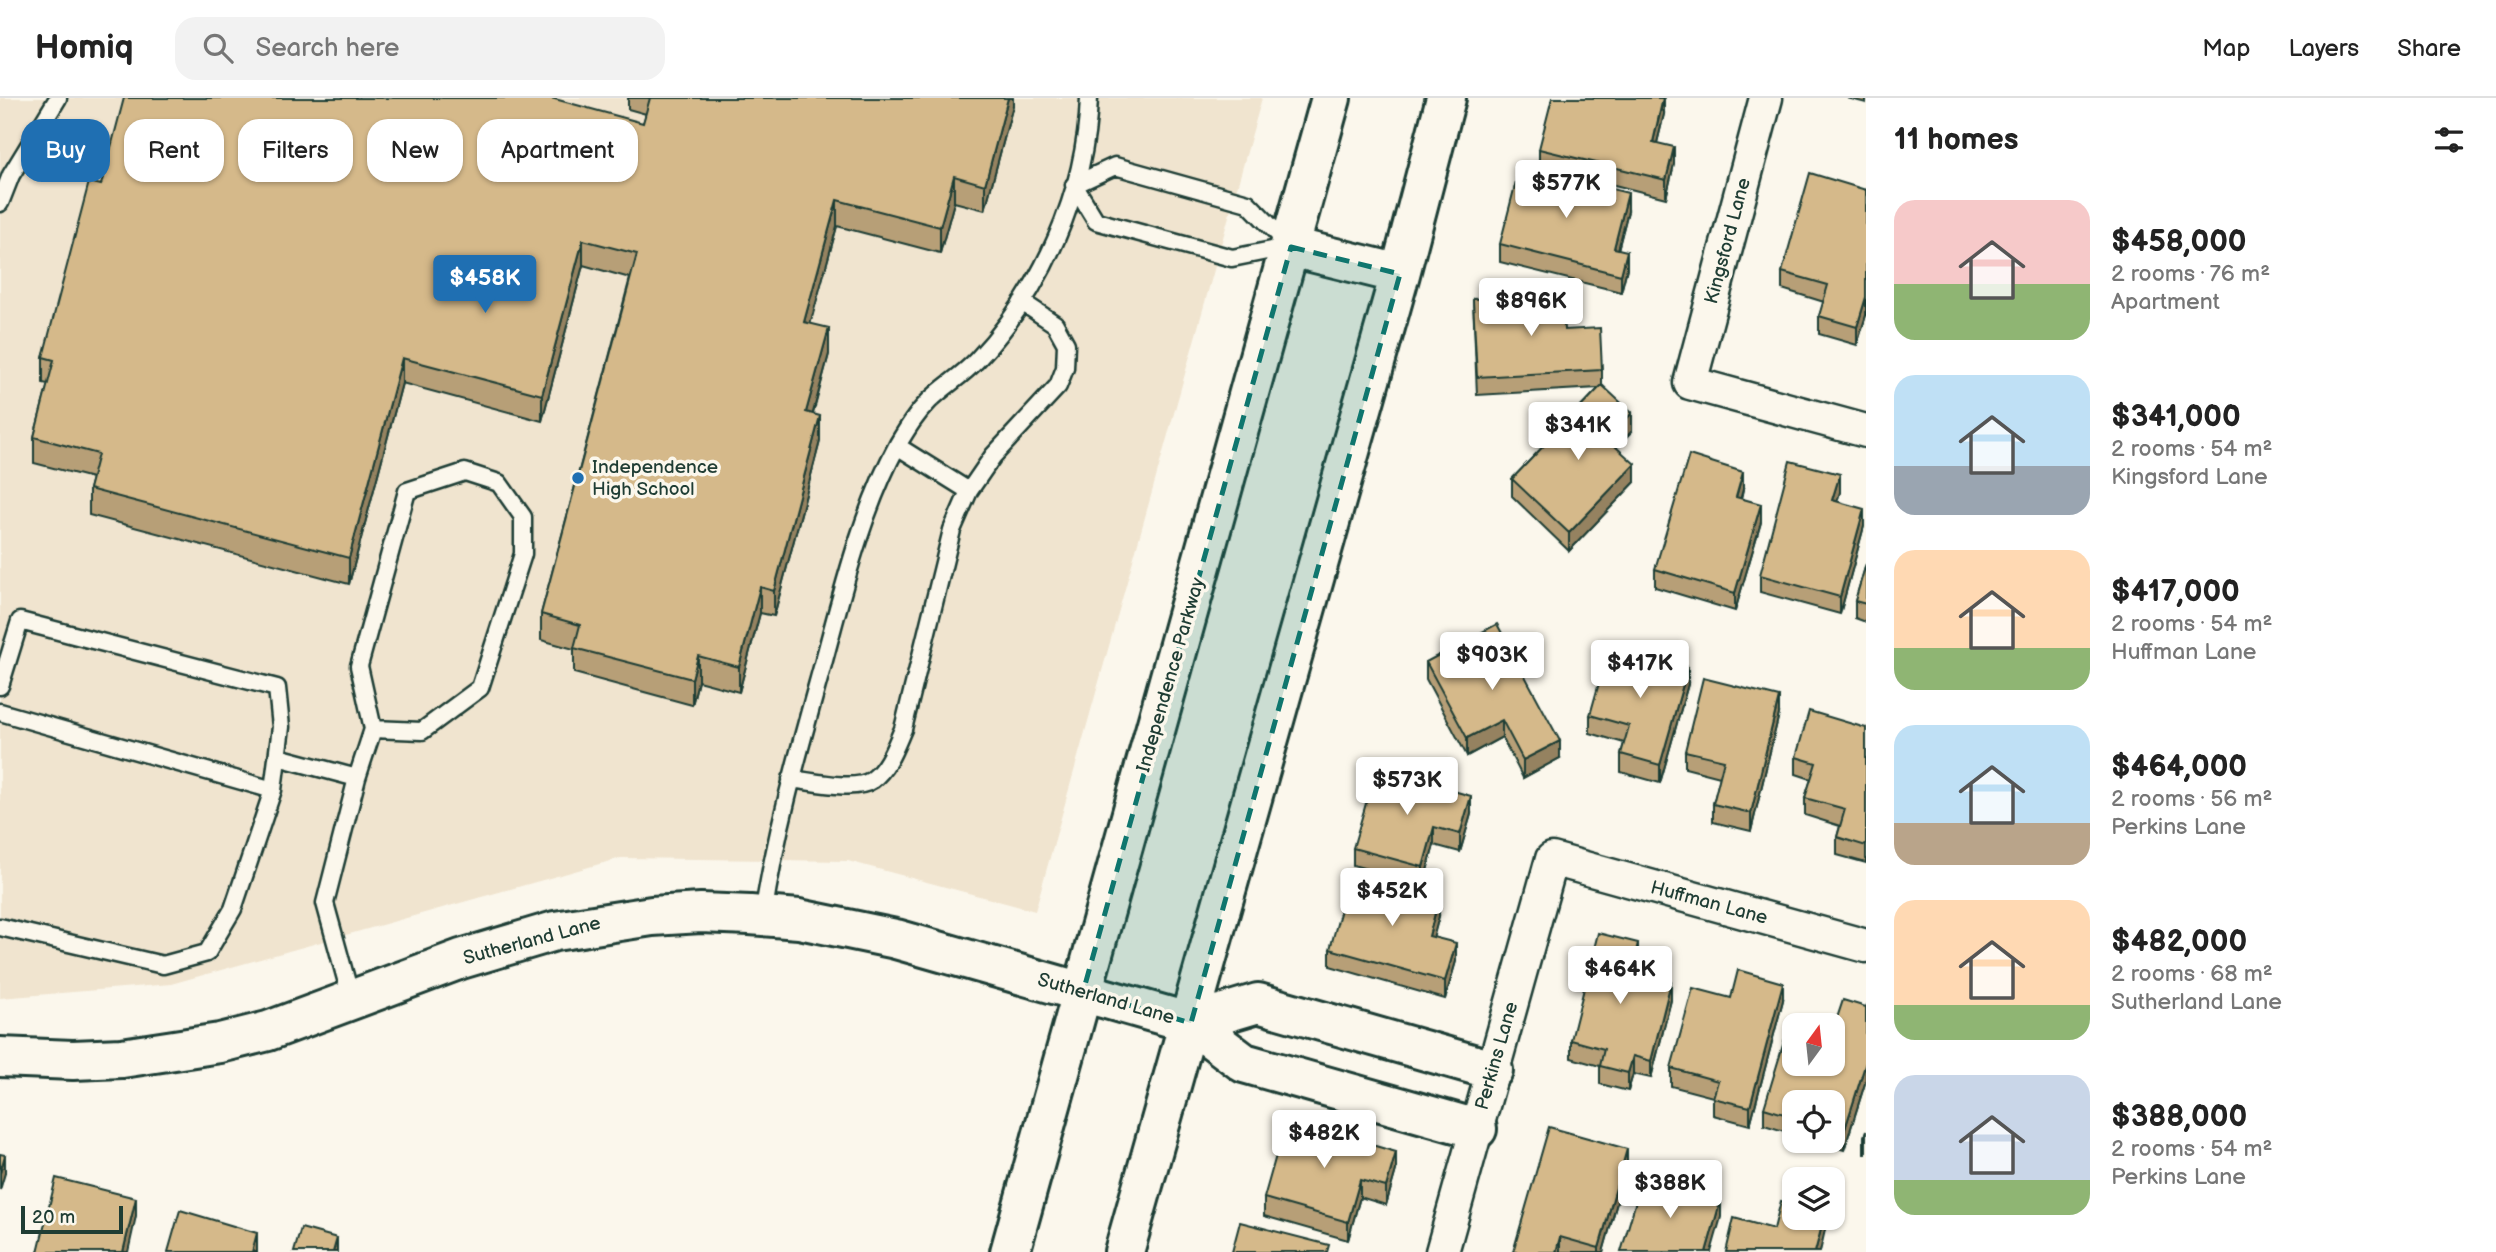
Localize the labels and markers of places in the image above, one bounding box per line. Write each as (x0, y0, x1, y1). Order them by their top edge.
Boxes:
pin: $577K (1517, 160, 1615, 220)
pin: $458K (436, 256, 534, 315)
pin: $896K (1482, 278, 1580, 338)
pin: $341K (1529, 402, 1627, 462)
place label: Independence High School (592, 456, 718, 501)
marker: Independence High School (570, 470, 586, 486)
pin: $903K (1443, 632, 1541, 692)
pin: $417K (1591, 640, 1689, 700)
pin: $573K (1358, 758, 1456, 817)
pin: $452K (1343, 868, 1441, 928)
pin: $464K (1571, 946, 1669, 1006)
pin: $482K (1275, 1110, 1373, 1170)
pin: $388K (1621, 1160, 1719, 1220)

